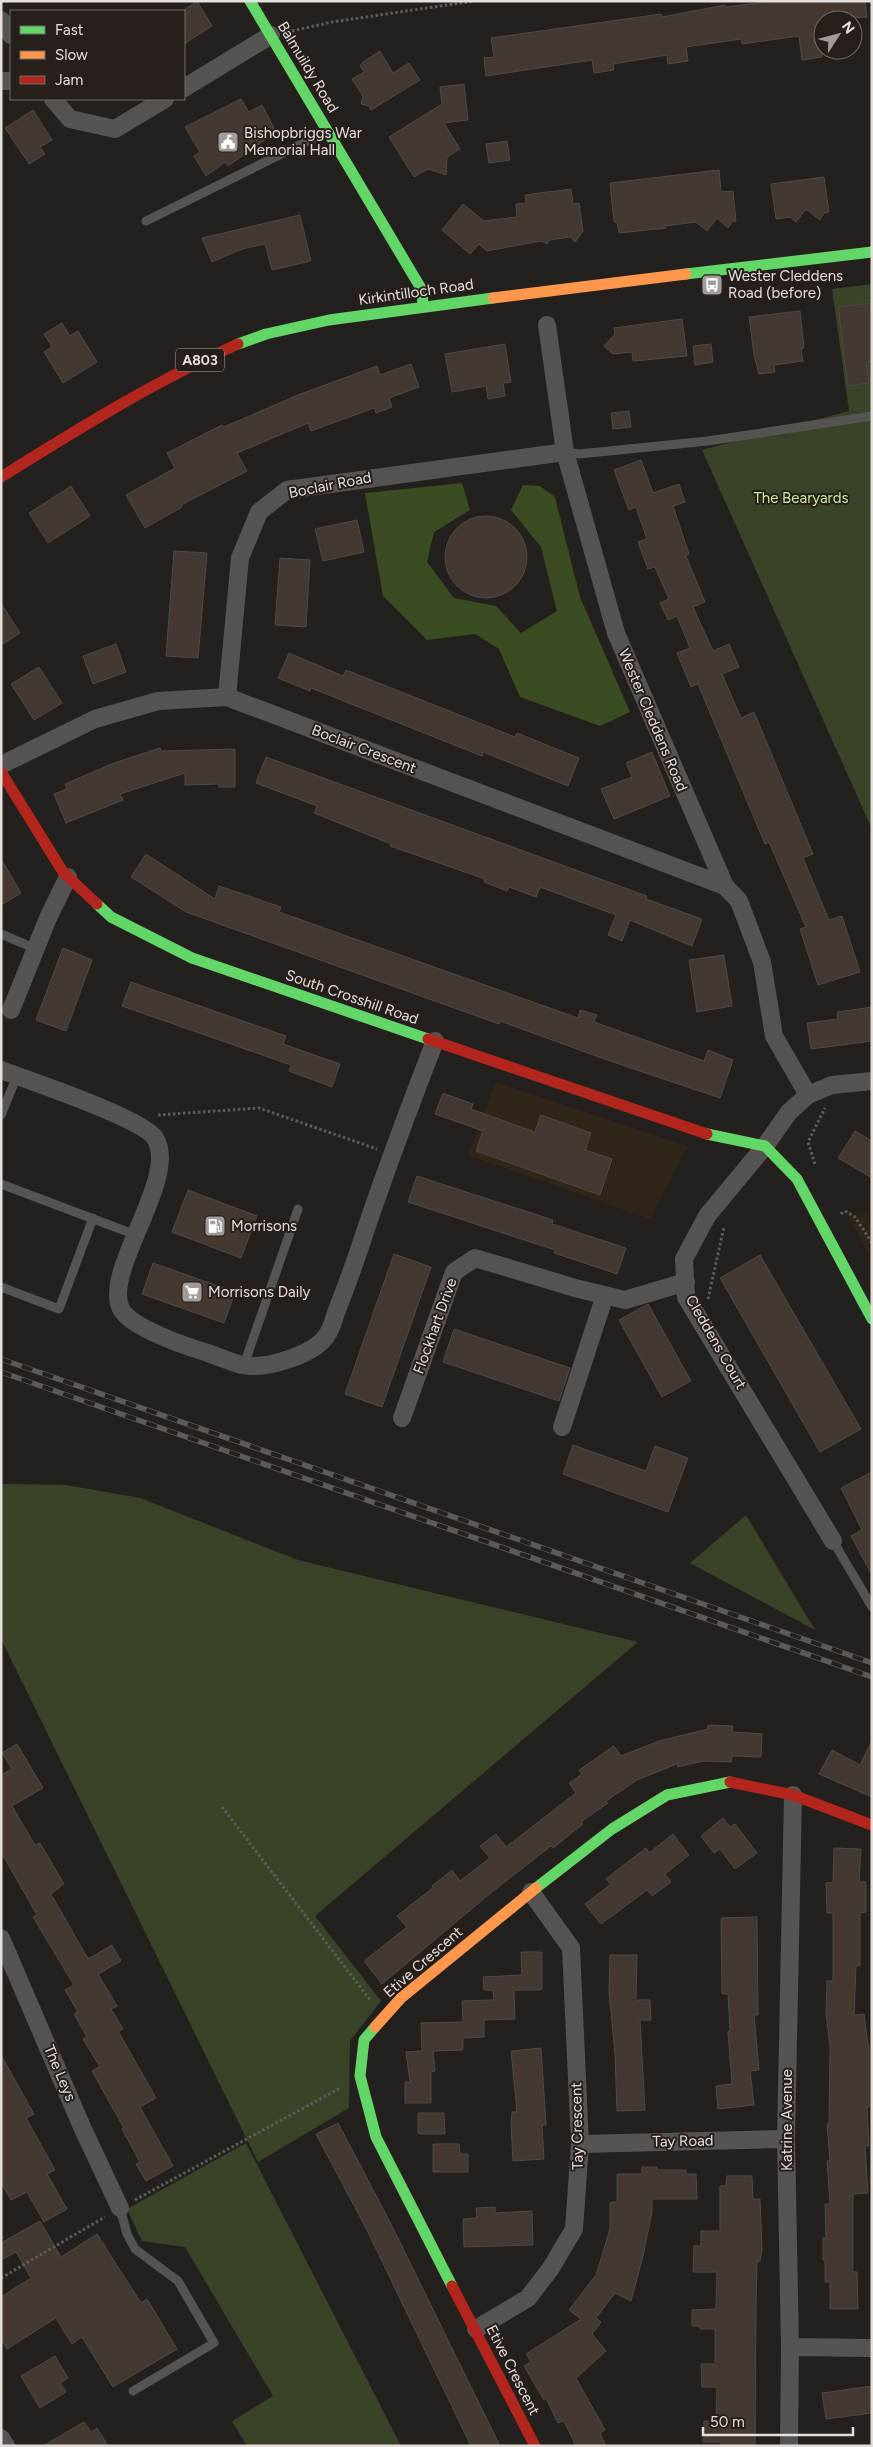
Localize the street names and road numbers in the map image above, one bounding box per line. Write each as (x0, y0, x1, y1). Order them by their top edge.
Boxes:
street label: Balmuildy Road (274, 18, 342, 116)
street label: Kirkintilloch Road (357, 275, 475, 309)
road number: A803 (176, 348, 224, 372)
street label: Boclair Road (287, 468, 373, 502)
street label: Wester Cleddens Road (615, 646, 691, 794)
street label: Boclair Crescent (309, 721, 419, 777)
street label: South Crosshill Road (283, 966, 421, 1028)
street label: Flockhart Drive (409, 1276, 461, 1376)
street label: Cleddens Court (682, 1292, 750, 1393)
street label: Etive Crescent (380, 1923, 466, 2001)
street label: The Leys (40, 2042, 80, 2104)
street label: Katrine Avenue (778, 2069, 796, 2171)
street label: Tay Crescent (567, 2082, 587, 2170)
street label: Tay Road (652, 2131, 714, 2151)
street label: Etive Crescent (483, 2322, 544, 2418)

